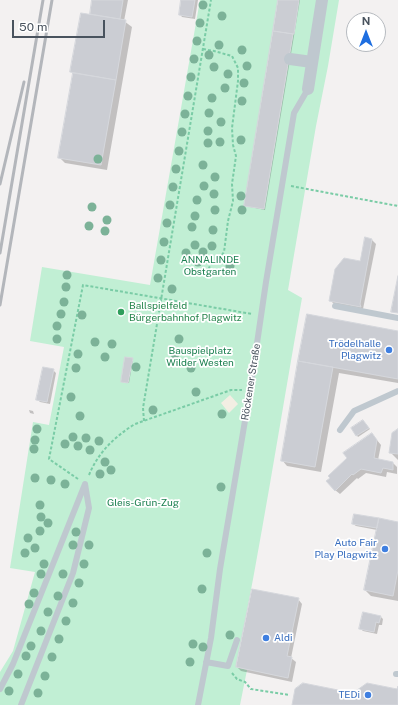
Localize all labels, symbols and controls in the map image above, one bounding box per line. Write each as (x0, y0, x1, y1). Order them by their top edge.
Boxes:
scale bar (14, 12, 107, 38)
north arrow (346, 12, 386, 52)
text: N (362, 15, 370, 27)
text: 50 m (19, 20, 47, 34)
park label: ANNALINDE Obstgarten (181, 254, 239, 278)
place label: Ballspielfeld Bürgerbahnhof Plagwitz (129, 300, 242, 324)
marker: Ballspielfeld Bürgerbahnhof Plagwitz (116, 307, 126, 317)
place label: Trödelhalle Plagwitz (329, 338, 381, 362)
street label: Röckener Straße (239, 343, 263, 421)
park label: Bauspielplatz Wilder Westen (166, 345, 234, 368)
marker: Trödelhalle Plagwitz (384, 345, 394, 355)
park label: Gleis-Grün-Zug (107, 497, 179, 509)
place label: Auto Fair Play Plagwitz (314, 537, 377, 560)
marker: Auto Fair Play Plagwitz (380, 544, 390, 554)
place label: Aldi (274, 632, 292, 644)
marker: Aldi (261, 633, 271, 643)
place label: TEDi (338, 689, 360, 701)
marker: TEDi (363, 690, 373, 700)

